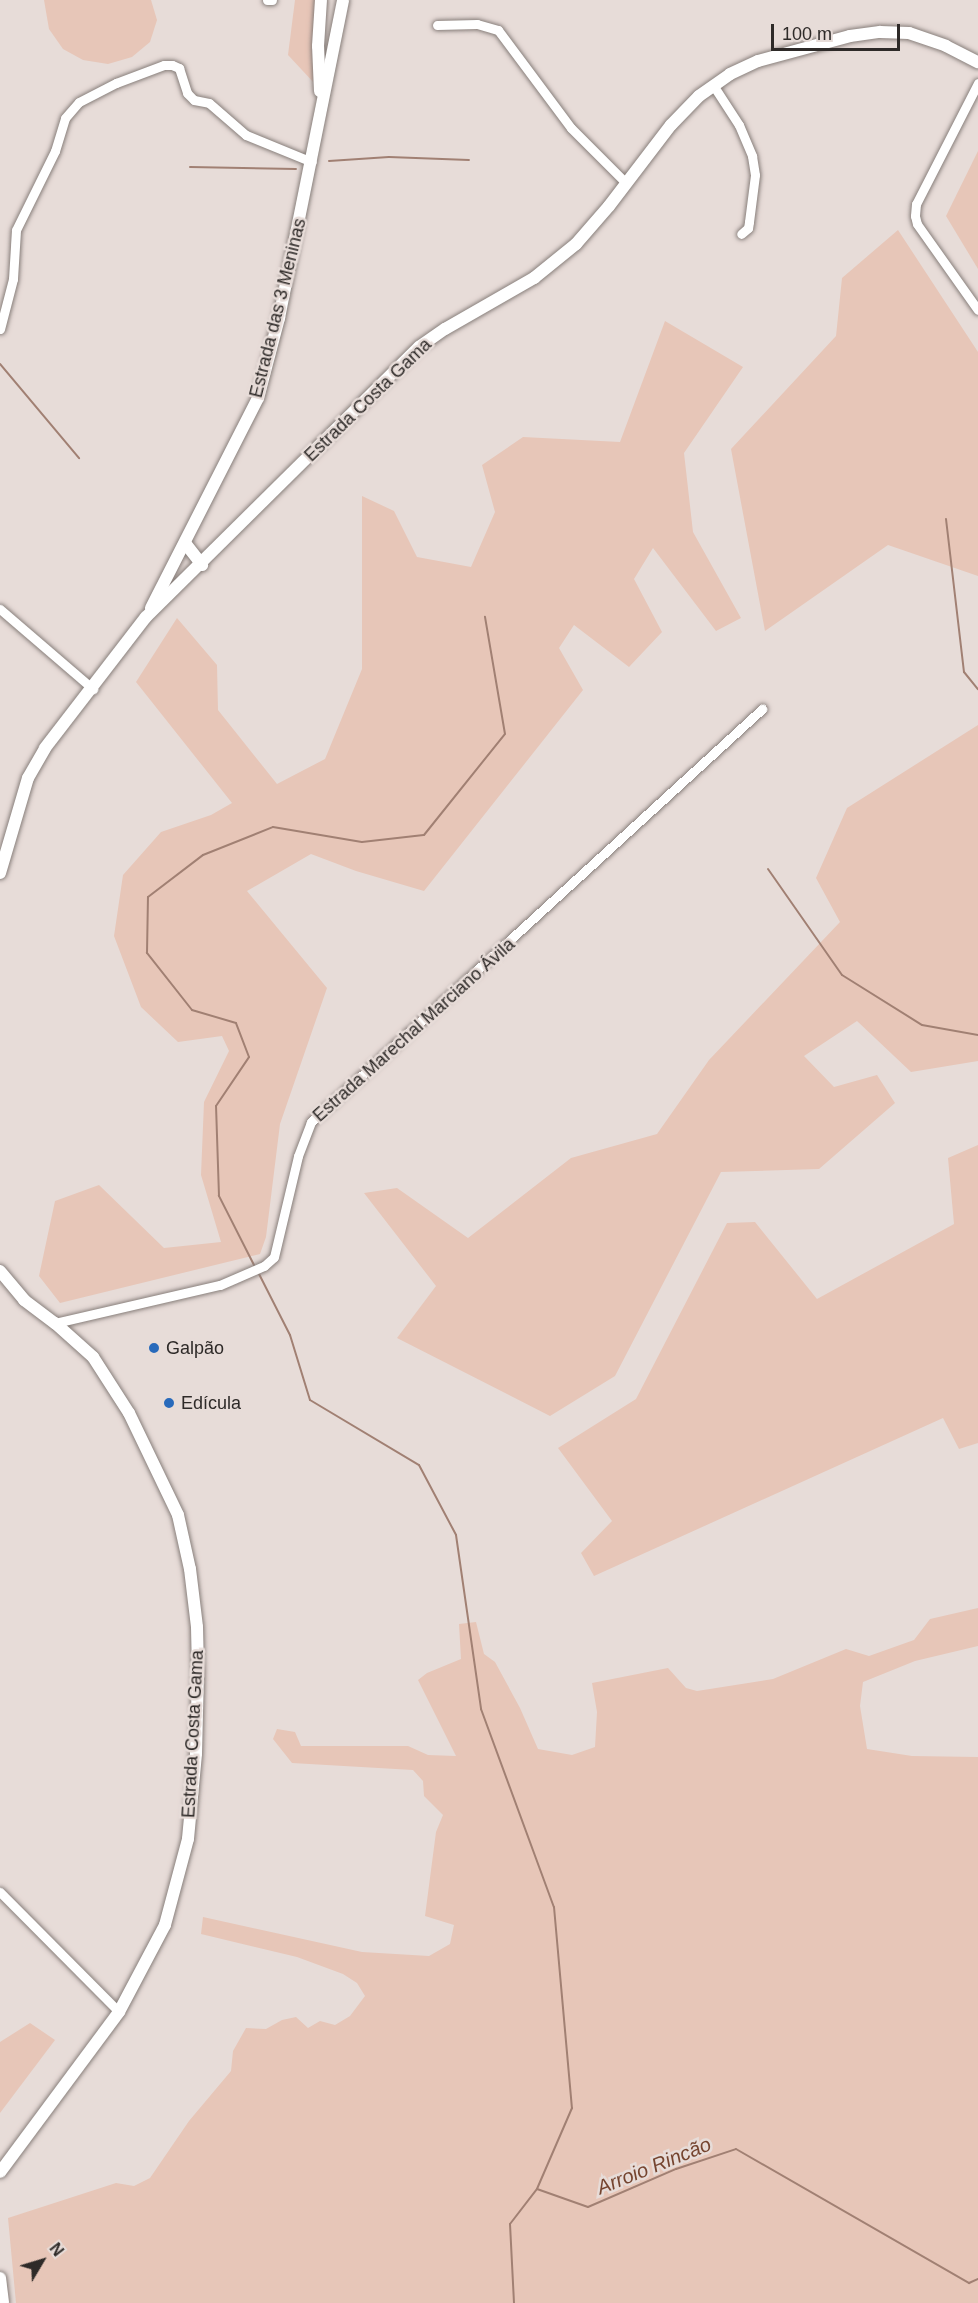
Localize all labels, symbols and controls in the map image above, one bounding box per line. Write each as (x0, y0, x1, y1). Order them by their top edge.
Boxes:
scale bar (774, 12, 903, 50)
text: 100 m (782, 24, 832, 44)
street label: Estrada das 3 Meninas (245, 216, 311, 400)
street label: Estrada Costa Gama (300, 334, 436, 466)
street label: Estrada Marechal Marciano Ávila (309, 934, 519, 1126)
place label: Galpão (166, 1337, 224, 1359)
marker: Galpão (147, 1341, 161, 1355)
place label: Edícula (181, 1392, 241, 1414)
marker: Edícula (162, 1396, 176, 1410)
street label: Estrada Costa Gama (178, 1650, 208, 1818)
water label: Arroio Rincão (593, 2132, 715, 2200)
north arrow (12, 2231, 72, 2291)
text: N (46, 2240, 67, 2259)

